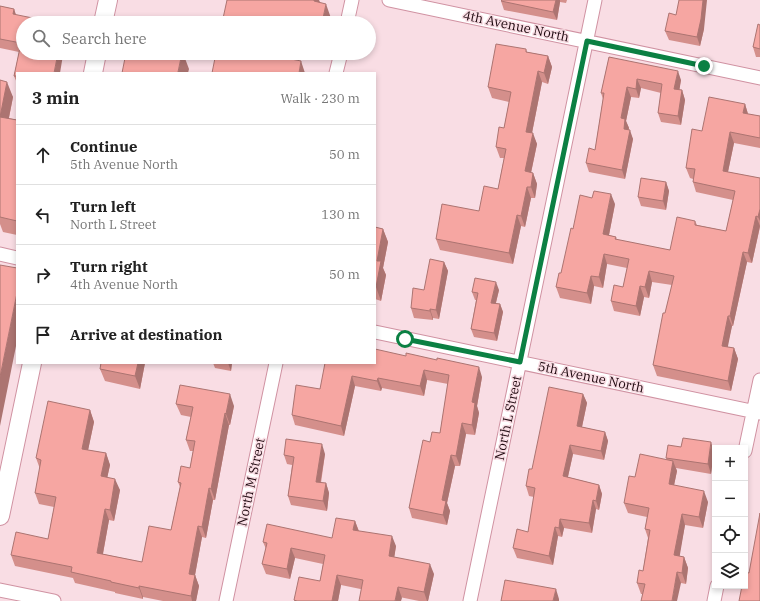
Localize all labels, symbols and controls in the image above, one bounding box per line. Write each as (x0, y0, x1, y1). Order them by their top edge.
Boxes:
street label: 4th Avenue North (461, 6, 571, 46)
search box (16, 16, 376, 60)
icon: search (30, 27, 52, 49)
text: Search here (62, 29, 147, 48)
route end (695, 57, 713, 75)
text: 3 min (32, 87, 80, 109)
text: Walk · 230 m (281, 90, 360, 107)
text: Continue (70, 137, 137, 156)
icon: ahead (32, 144, 54, 166)
text: 50 m (329, 146, 360, 163)
text: 5th Avenue North (70, 156, 178, 173)
text: Turn left (70, 197, 136, 216)
icon: left (32, 204, 54, 226)
text: 130 m (321, 206, 360, 223)
text: North L Street (70, 216, 156, 233)
text: Turn right (70, 257, 148, 276)
icon: right (32, 264, 54, 286)
text: 50 m (329, 266, 360, 283)
text: 4th Avenue North (70, 276, 178, 293)
icon: arrive (32, 324, 54, 346)
text: Arrive at destination (70, 325, 222, 344)
route start (396, 330, 414, 348)
street label: 5th Avenue North (536, 357, 646, 397)
street label: North L Street (491, 374, 525, 462)
street label: North M Street (233, 436, 269, 528)
map controls (712, 445, 748, 589)
button: + (712, 445, 748, 481)
button: − (712, 481, 748, 517)
button: locate (712, 517, 748, 553)
button: layers (712, 553, 748, 589)

